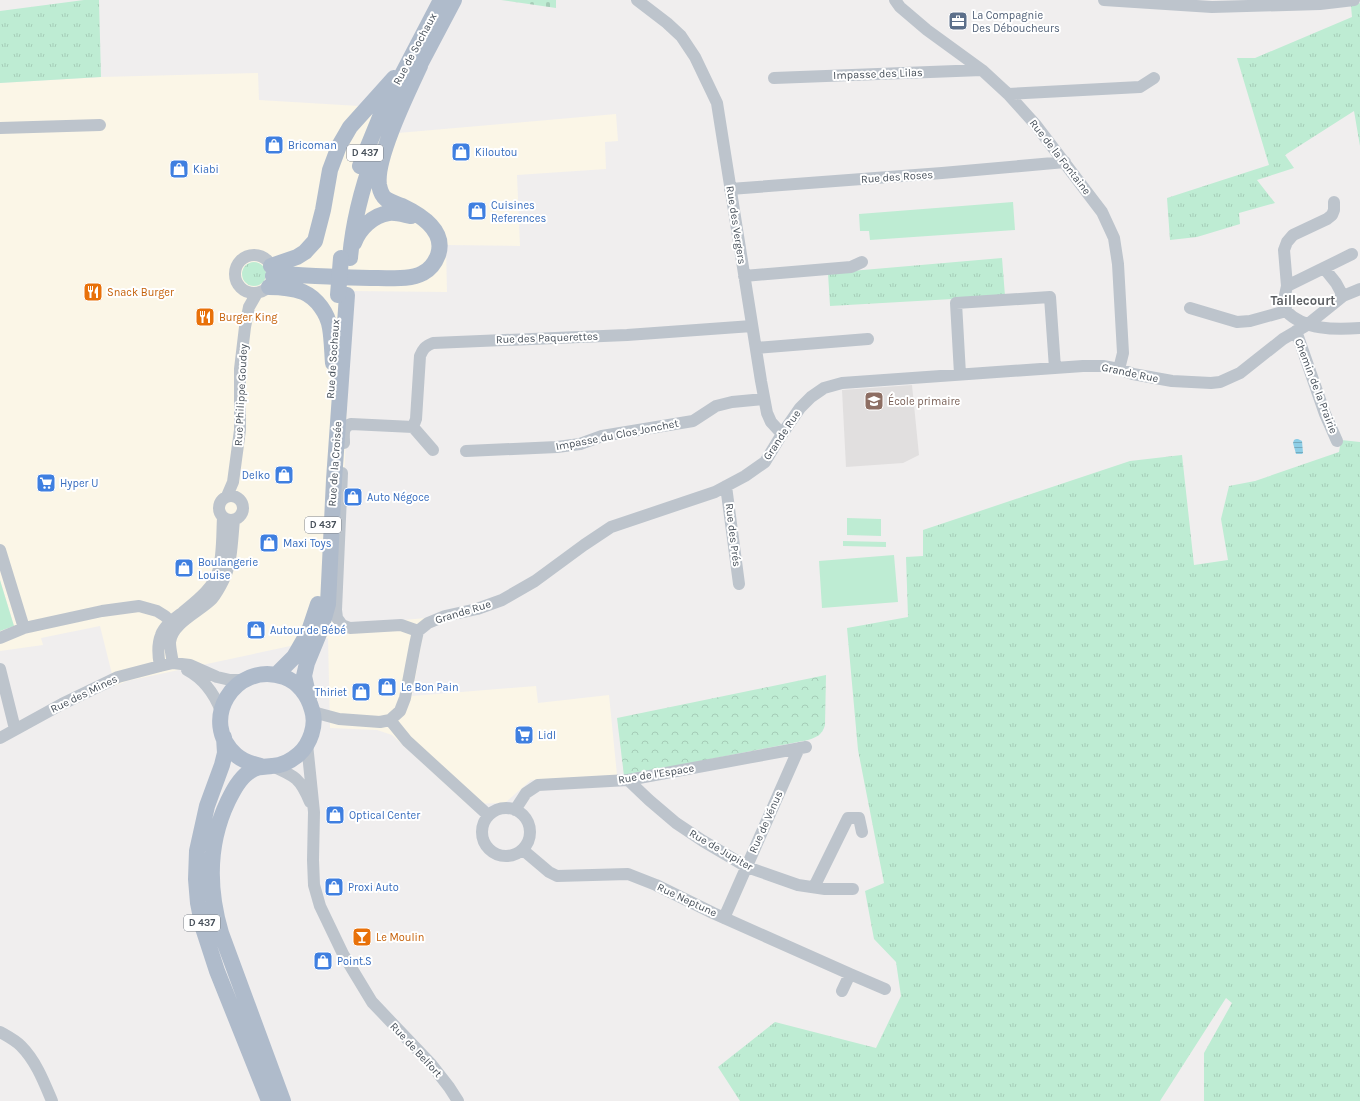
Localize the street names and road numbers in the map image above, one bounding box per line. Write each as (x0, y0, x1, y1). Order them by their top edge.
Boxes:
street label: Rue de Sochaux (391, 10, 440, 87)
street label: Impasse des Lilas (833, 66, 923, 82)
street label: Rue de la Fontaine (1027, 117, 1094, 198)
road number: D 437 (347, 145, 383, 161)
street label: Rue des Roses (861, 168, 934, 186)
street label: Rue des Vergers (723, 185, 749, 265)
street label: Rue de Sochaux (324, 318, 342, 399)
street label: Rue des Paquerettes (496, 330, 599, 346)
street label: Chemin de la Prairie (1292, 337, 1340, 436)
street label: Rue Philippe Goudey (232, 344, 250, 446)
street label: Grande Rue (1100, 361, 1160, 385)
street label: Grande Rue (761, 407, 804, 463)
street label: Impasse du Clos Jonchet (554, 417, 680, 453)
street label: Rue de la Croisée (326, 421, 344, 507)
street label: Rue des Prés (723, 503, 743, 568)
road number: D 437 (305, 517, 341, 533)
street label: Grande Rue (434, 597, 493, 627)
street label: Rue des Mines (48, 672, 120, 716)
street label: Rue de l'Espace (617, 762, 695, 786)
street label: Rue de Vénus (746, 789, 786, 855)
street label: Rue de Jupiter (687, 827, 755, 873)
street label: Rue Neptune (655, 881, 719, 920)
road number: D 437 (184, 915, 220, 931)
street label: Rue de Belfort (387, 1020, 445, 1080)

